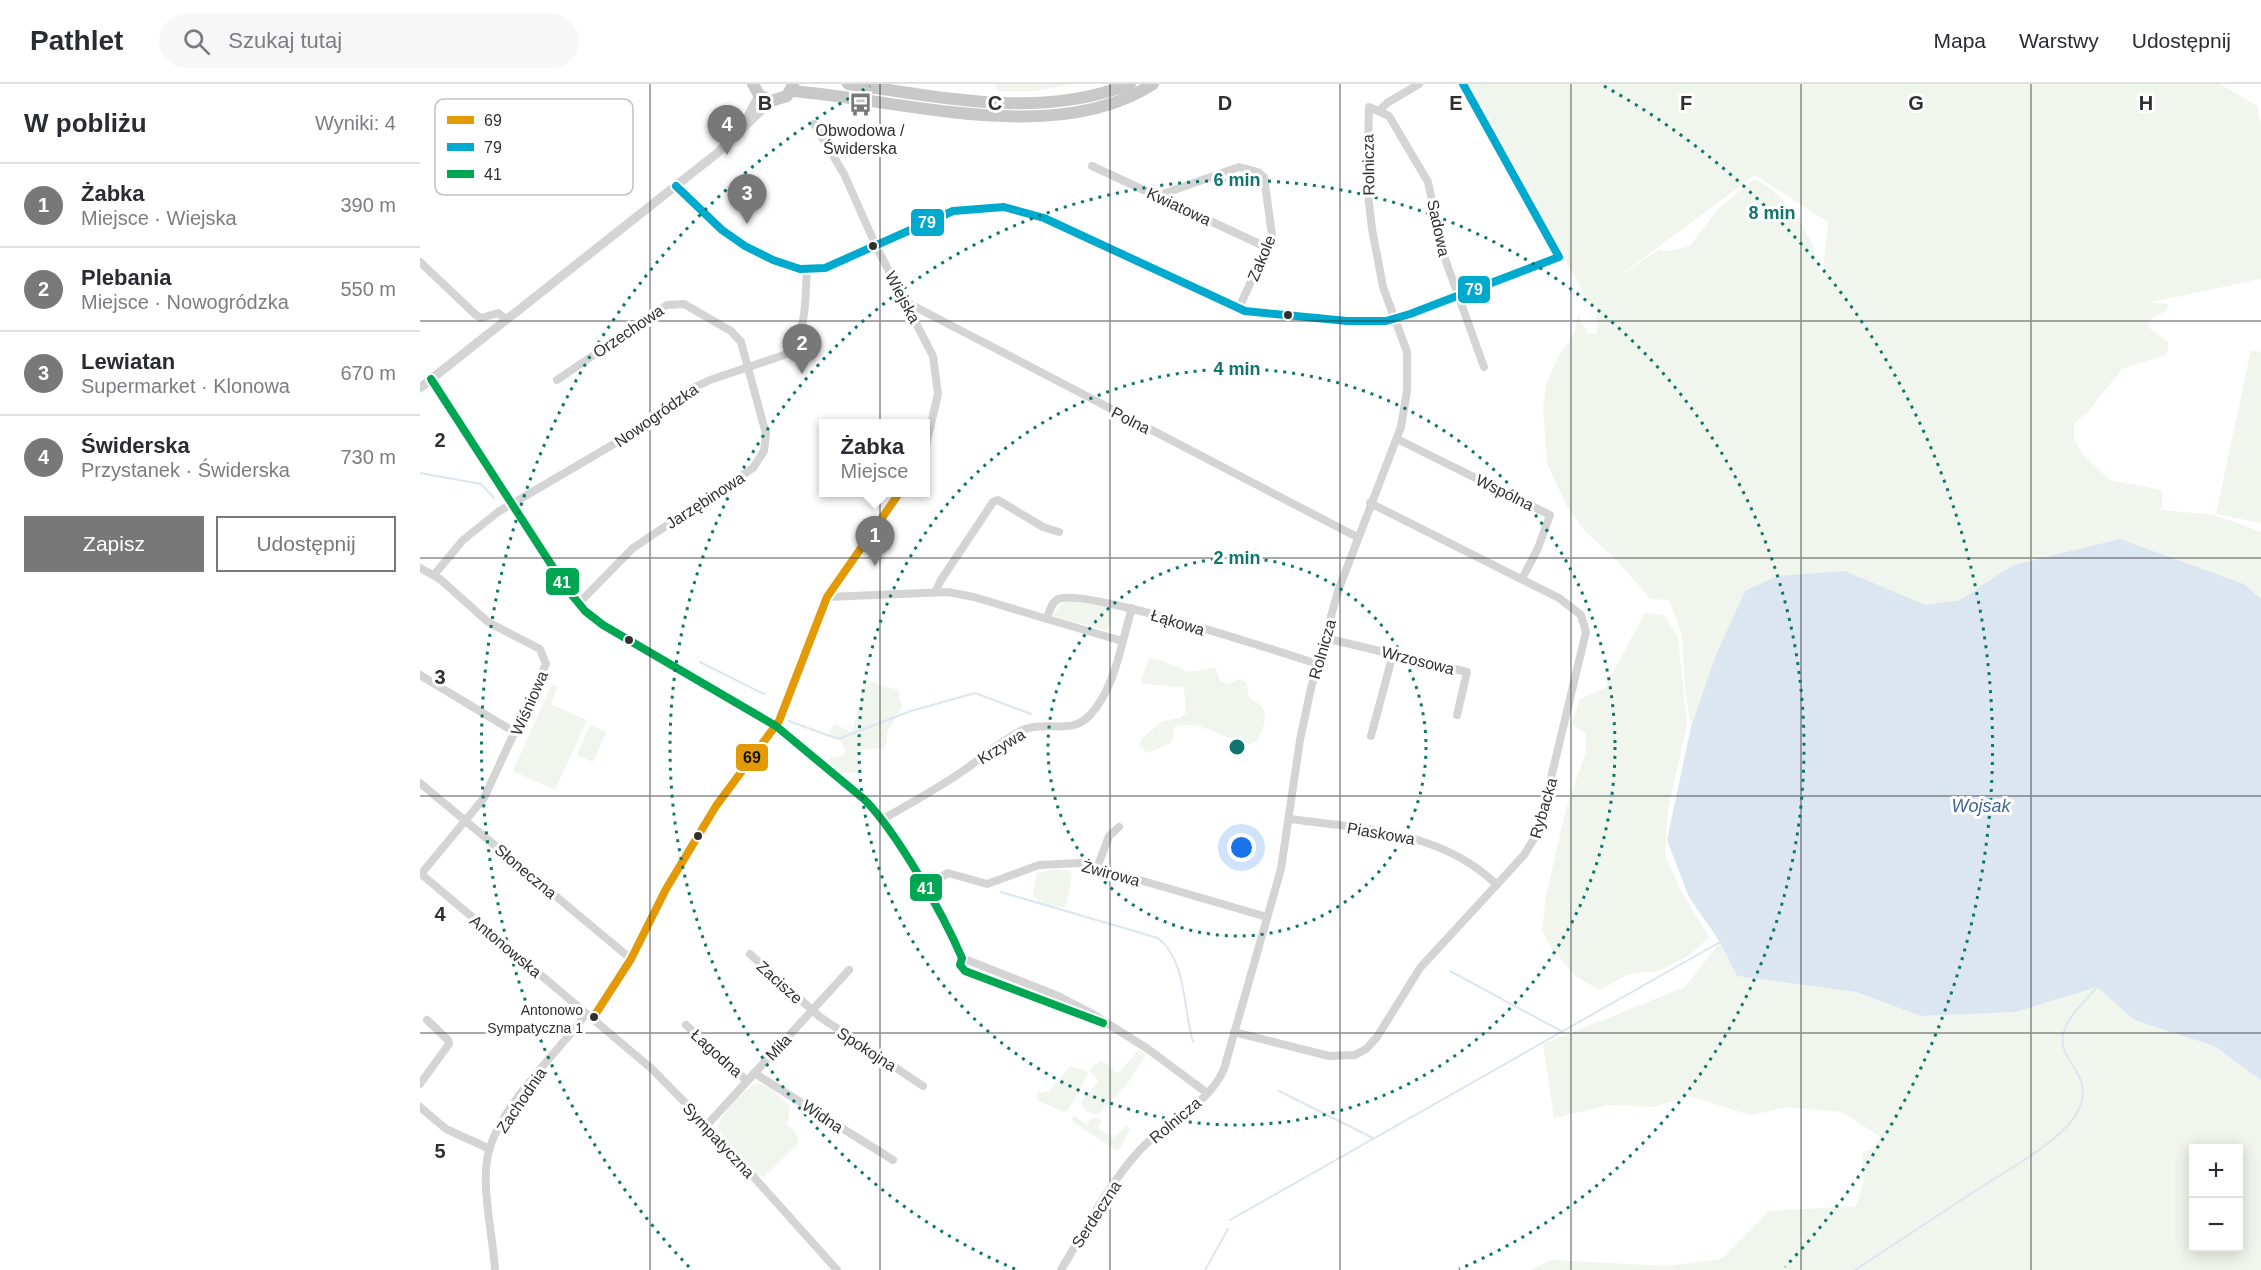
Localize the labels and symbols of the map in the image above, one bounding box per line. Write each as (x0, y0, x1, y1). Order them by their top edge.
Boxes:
text: B (758, 92, 772, 114)
bus stop icon: Obwodowa / Świderska (847, 92, 873, 118)
text: C (988, 92, 1002, 114)
text: D (1218, 92, 1232, 114)
text: E (1449, 92, 1463, 114)
text: F (1680, 92, 1692, 114)
text: G (1908, 92, 1924, 114)
text: H (2139, 92, 2153, 114)
legend (435, 99, 633, 195)
pin: 4 (708, 106, 746, 155)
text: 69 (484, 112, 502, 129)
place label: Obwodowa / Świderska (816, 122, 905, 157)
street label: Rolnicza (1359, 134, 1378, 196)
text: 79 (484, 139, 502, 156)
text: 41 (484, 166, 502, 183)
text: 6 min (1213, 170, 1261, 190)
pin: 3 (728, 174, 766, 224)
street label: Kwiatowa (1144, 184, 1213, 229)
street label: Sadowa (1424, 198, 1453, 258)
text: 8 min (1748, 203, 1796, 223)
line badge: 79 (910, 208, 945, 237)
text: 79 (918, 214, 936, 231)
street label: Zakole (1244, 233, 1279, 284)
unlabelled marker (867, 240, 879, 252)
street label: Wiejska (882, 269, 923, 326)
line badge: 79 (1457, 275, 1491, 304)
text: 79 (1465, 281, 1483, 298)
street label: Orzechowa (590, 302, 667, 361)
unlabelled marker (1282, 309, 1294, 321)
pin: 2 (782, 324, 821, 374)
text: 4 min (1213, 359, 1261, 379)
street label: Nowogródzka (611, 380, 701, 450)
street label: Polna (1109, 404, 1153, 437)
text: 2 (434, 429, 446, 451)
street label: Jarzębinowa (663, 469, 748, 532)
street label: Wspólna (1473, 471, 1537, 514)
pin: 1 (856, 516, 894, 566)
text: 2 min (1213, 548, 1261, 568)
line badge: 41 (545, 567, 580, 596)
text: 41 (553, 574, 571, 591)
street label: Łąkowa (1149, 606, 1207, 639)
street label: Rolnicza (1306, 617, 1339, 681)
unlabelled marker (623, 634, 635, 646)
street label: Wrzosowa (1380, 643, 1456, 678)
text: 3 (434, 666, 446, 688)
street label: Wiśniowa (508, 668, 551, 738)
street label: Krzywa (975, 725, 1028, 768)
centre of rings (1227, 737, 1247, 757)
line badge: 69 (735, 743, 769, 772)
text: 69 (743, 749, 761, 766)
street label: Rybacka (1527, 776, 1560, 840)
water label: Wojsak (1951, 796, 2012, 816)
street label: Piaskowa (1346, 819, 1416, 848)
unlabelled marker (692, 830, 704, 842)
your location (1227, 833, 1256, 862)
street label: Słoneczna (492, 841, 560, 902)
street label: Żwirowa (1080, 857, 1142, 889)
line badge: 41 (909, 873, 943, 902)
text: 41 (917, 880, 935, 897)
text: 4 (434, 903, 446, 925)
street label: Antonowska (467, 912, 545, 981)
street label: Zacisze (753, 958, 806, 1007)
place label: Antonowo Sympatyczna 1 (487, 1002, 583, 1036)
marker: Antonowo Sympatyczna 1 (588, 1011, 600, 1023)
street label: Spokojna (834, 1024, 899, 1075)
street label: Łagodna (688, 1026, 746, 1081)
street label: Miła (762, 1031, 795, 1064)
street label: Zachodnia (493, 1064, 549, 1136)
street label: Rolnicza (1146, 1094, 1204, 1147)
street label: Widna (799, 1097, 846, 1136)
street label: Sympatyczna (680, 1099, 758, 1181)
text: 5 (434, 1140, 446, 1162)
street label: Serdeczna (1068, 1177, 1124, 1251)

